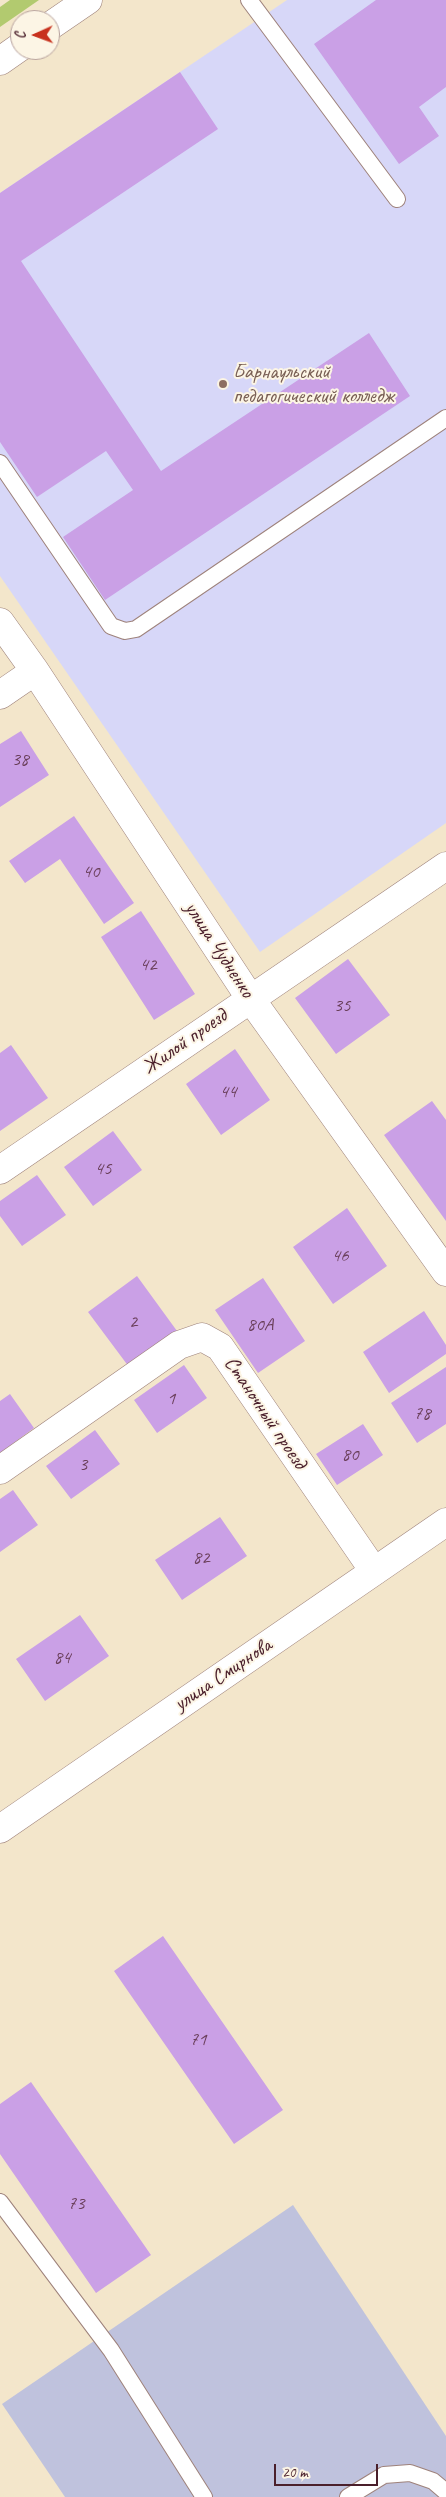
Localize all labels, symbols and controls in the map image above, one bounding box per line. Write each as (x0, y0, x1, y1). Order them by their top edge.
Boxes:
north arrow (10, 10, 60, 60)
text: С (12, 32, 29, 39)
place label: Барнаульский педагогический колледж (233, 359, 394, 409)
marker: Барнаульский педагогический колледж (217, 378, 229, 390)
house number: 38 (11, 749, 29, 771)
house number: 40 (82, 861, 100, 883)
street label: улица Чудненко (179, 897, 259, 1003)
house number: 42 (139, 954, 157, 976)
house number: 35 (333, 995, 351, 1017)
street label: Жилой проезд (138, 1004, 232, 1080)
house number: 44 (219, 1081, 237, 1103)
house number: 45 (94, 1158, 112, 1180)
house number: 46 (331, 1245, 349, 1267)
house number: 2 (129, 1311, 137, 1333)
house number: 80А (247, 1314, 273, 1336)
street label: Станочный проезд (218, 1352, 312, 1474)
house number: 1 (167, 1388, 175, 1410)
house number: 78 (413, 1403, 431, 1425)
house number: 80 (341, 1444, 359, 1466)
house number: 3 (79, 1454, 87, 1476)
house number: 82 (192, 1547, 210, 1569)
street label: улица Смирнова (169, 1633, 277, 1717)
house number: 84 (53, 1647, 71, 1669)
house number: 71 (189, 2029, 207, 2051)
house number: 73 (67, 2193, 85, 2215)
scale bar (276, 2454, 380, 2486)
text: 20 m (282, 2463, 308, 2482)

